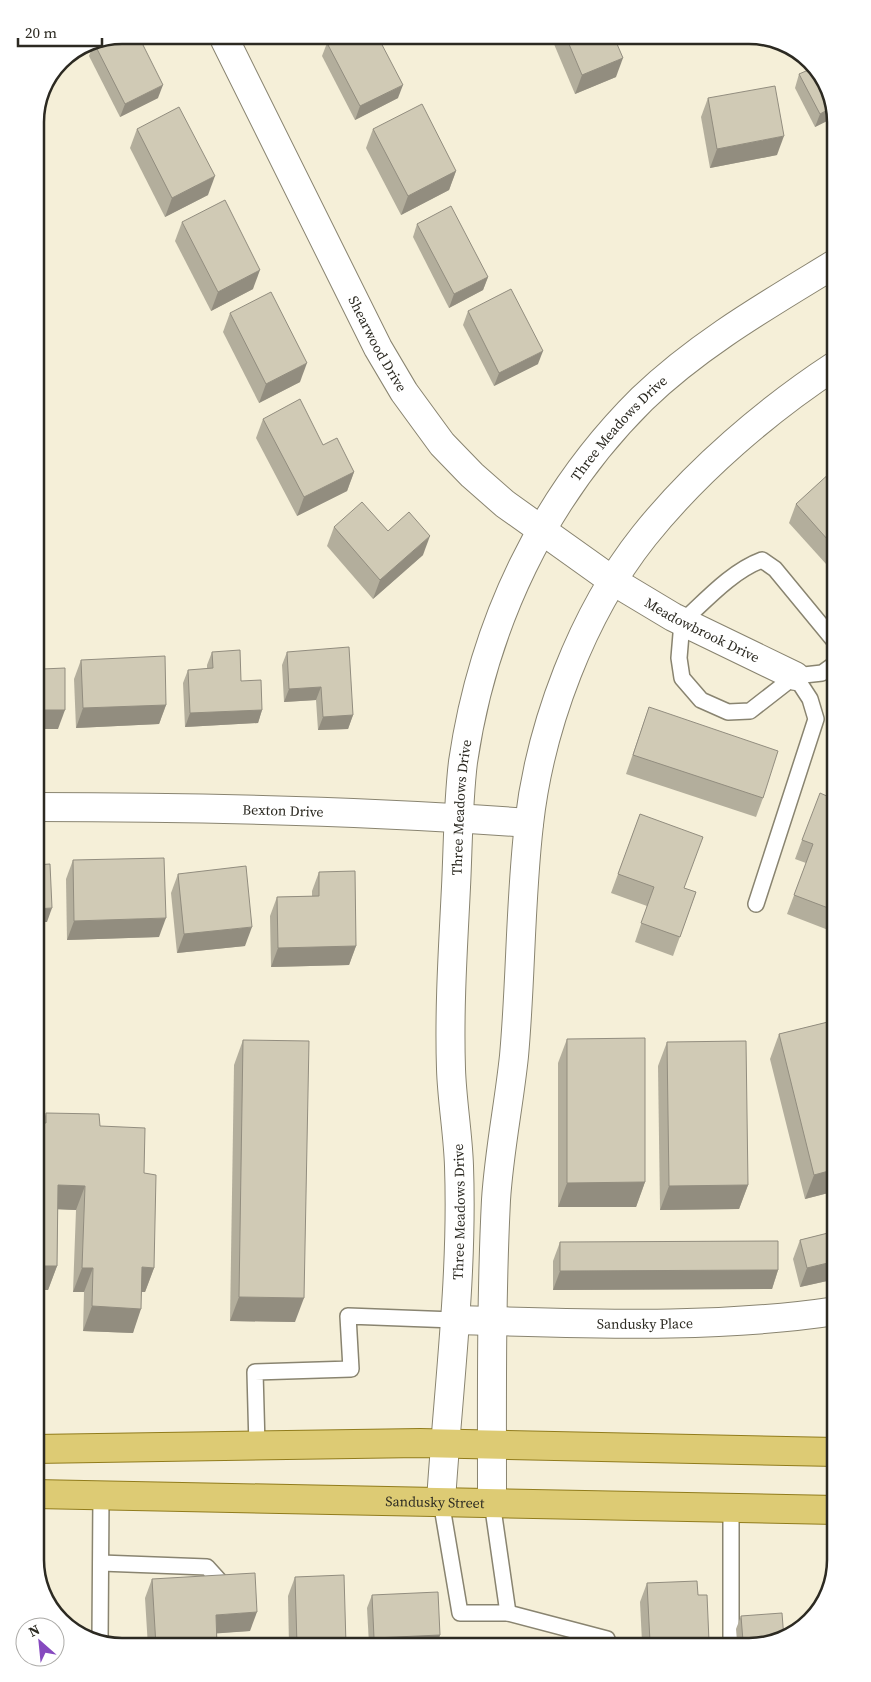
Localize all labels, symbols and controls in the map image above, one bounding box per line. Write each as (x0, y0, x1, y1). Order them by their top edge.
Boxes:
scale bar (18, 15, 101, 47)
text: 20 m (25, 22, 57, 43)
street label: Shearwood Drive (344, 292, 412, 396)
street label: Three Meadows Drive (566, 371, 671, 485)
street label: Meadowbrook Drive (641, 592, 763, 667)
street label: Three Meadows Drive (447, 738, 476, 876)
street label: Bexton Drive (242, 799, 324, 822)
street label: Three Meadows Drive (448, 1143, 470, 1280)
street label: Sandusky Place (597, 1313, 693, 1334)
street label: Sandusky Street (385, 1491, 485, 1513)
north arrow (15, 1617, 65, 1667)
text: N (25, 1619, 43, 1642)

